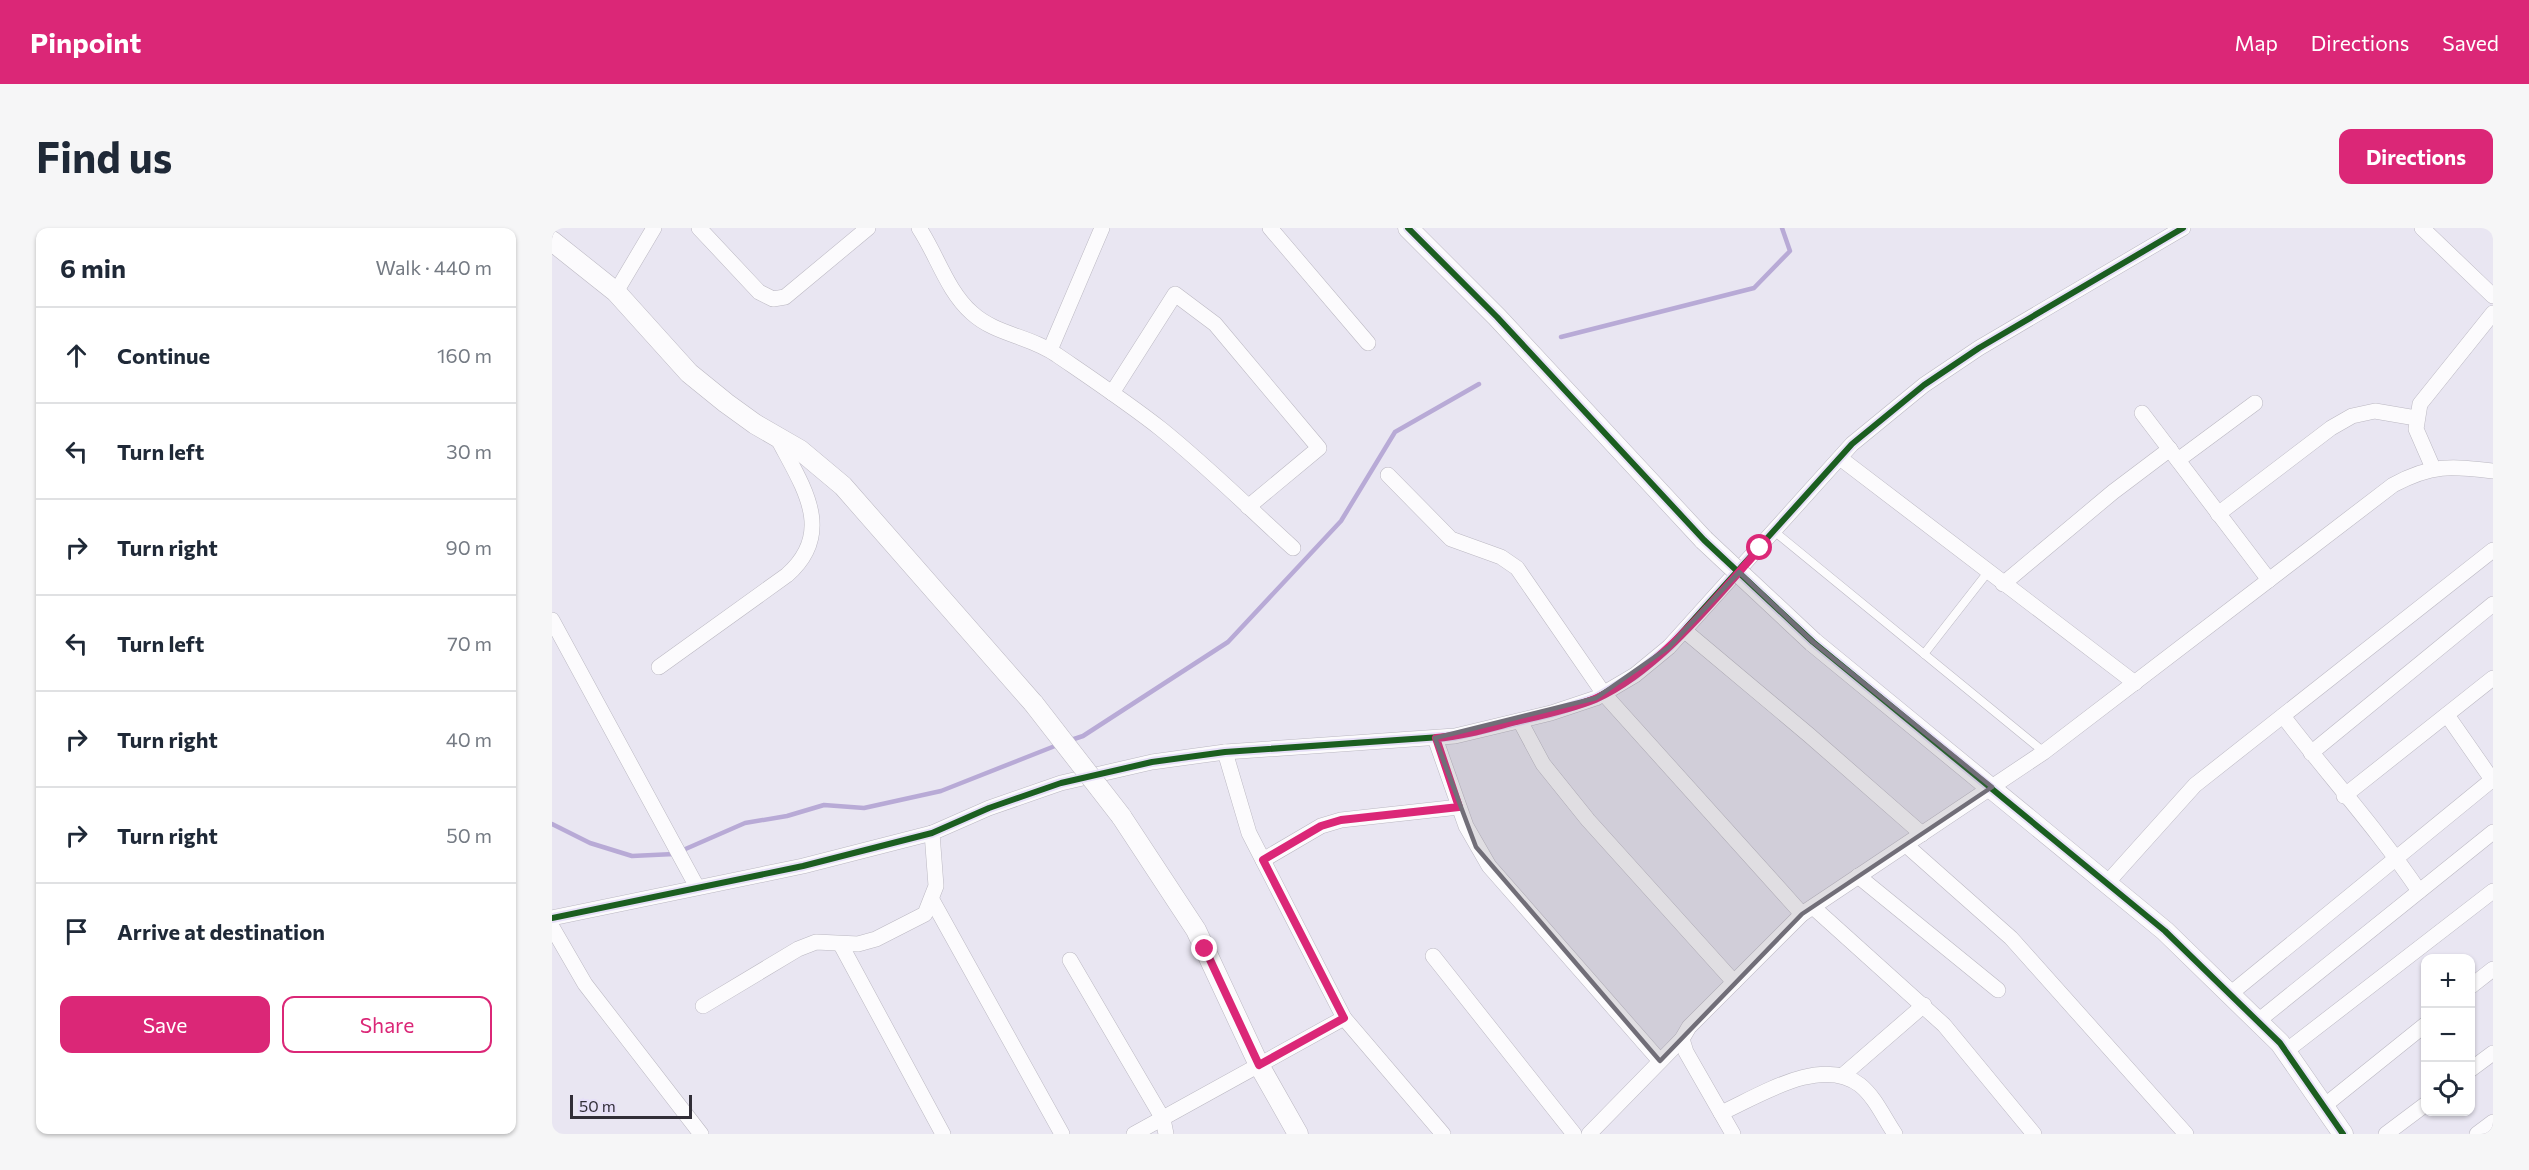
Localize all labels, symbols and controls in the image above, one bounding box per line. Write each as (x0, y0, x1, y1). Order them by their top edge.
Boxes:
text: Pinpoint (30, 25, 141, 59)
text: Map (2235, 30, 2278, 55)
text: Directions (2311, 30, 2409, 55)
text: Saved (2442, 30, 2499, 55)
button: Directions (2339, 129, 2493, 184)
text: Find us (36, 130, 172, 182)
text: 6 min (60, 252, 126, 283)
text: Walk · 440 m (376, 255, 492, 279)
icon: ahead (60, 339, 93, 372)
text: Continue (117, 342, 210, 369)
text: 160 m (437, 343, 492, 367)
icon: left (60, 435, 93, 468)
text: Turn left (117, 438, 204, 465)
text: 30 m (446, 439, 492, 463)
icon: right (60, 531, 93, 564)
text: Turn right (117, 534, 218, 561)
route start (1746, 534, 1772, 560)
text: 90 m (446, 535, 492, 559)
icon: left (60, 627, 93, 660)
text: Turn left (117, 630, 204, 657)
text: 70 m (447, 631, 492, 655)
icon: right (60, 723, 93, 756)
text: Turn right (117, 726, 218, 753)
text: 40 m (446, 727, 492, 751)
icon: right (60, 819, 93, 852)
text: Turn right (117, 822, 218, 849)
text: 50 m (446, 823, 492, 847)
icon: arrive (60, 915, 93, 948)
text: Arrive at destination (117, 918, 325, 945)
route end (1191, 935, 1217, 961)
map controls (2421, 954, 2475, 1116)
button: + (2421, 954, 2475, 1008)
button: Save (60, 996, 270, 1053)
button: Share (282, 996, 492, 1053)
button: − (2421, 1008, 2475, 1062)
button: locate (2421, 1062, 2475, 1116)
scale bar (570, 1092, 692, 1120)
text: 50 m (579, 1096, 616, 1115)

